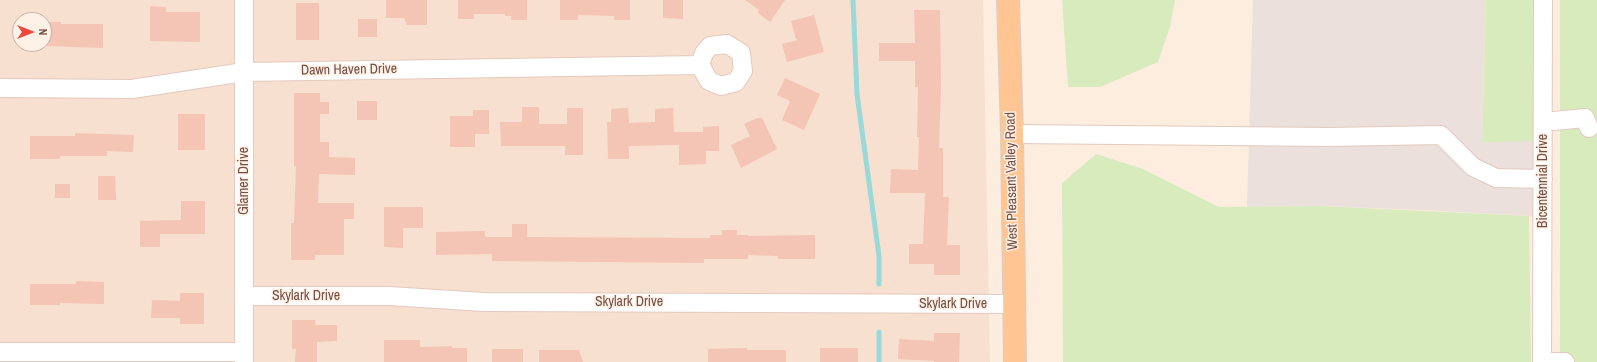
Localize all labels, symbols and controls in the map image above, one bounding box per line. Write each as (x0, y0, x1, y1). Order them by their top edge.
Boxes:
north arrow (12, 12, 52, 52)
text: N (36, 29, 50, 35)
street label: Dawn Haven Drive (301, 61, 397, 79)
street label: West Pleasant Valley Road (1002, 112, 1022, 250)
street label: Bicentennial Drive (1535, 134, 1551, 228)
street label: Glamer Drive (236, 147, 252, 215)
street label: Skylark Drive (272, 288, 340, 304)
street label: Skylark Drive (595, 294, 663, 310)
street label: Skylark Drive (919, 296, 987, 312)

